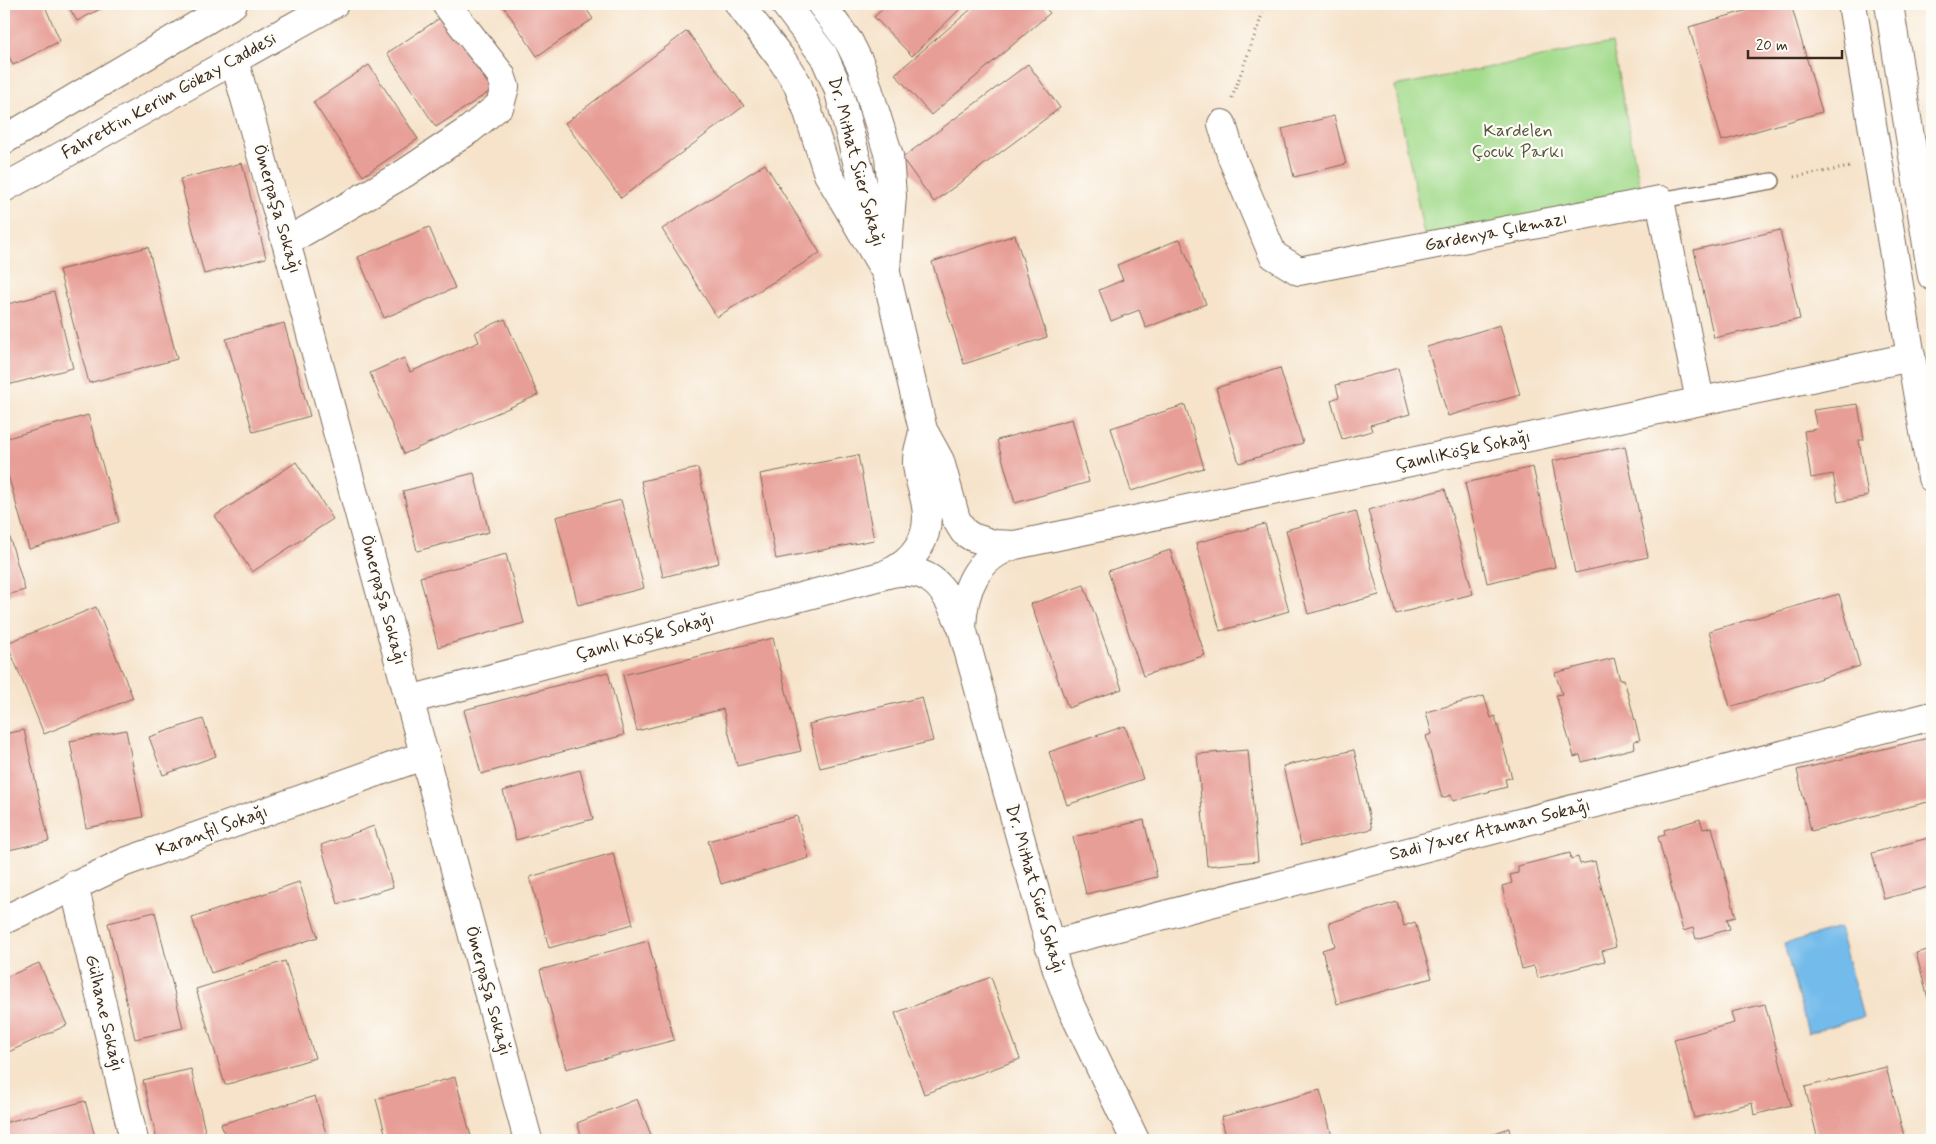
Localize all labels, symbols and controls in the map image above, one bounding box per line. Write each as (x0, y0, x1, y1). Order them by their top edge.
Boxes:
street label: Fahrettin Kerim Gökay Caddesi (57, 27, 281, 165)
scale bar (1748, 28, 1842, 60)
text: 20 m (1756, 36, 1788, 56)
street label: Dr. Mithat Süer Sokağı (822, 74, 890, 250)
park label: Kardelen Çocuk Parkı (1472, 119, 1564, 164)
street label: Ömerpaşa Sokağı (247, 142, 307, 276)
street label: Gardenya Çıkmazı (1422, 206, 1570, 258)
street label: ÇamlıKöşk Sokağı (1393, 425, 1533, 477)
street label: Ömerpaşa Sokağı (354, 532, 412, 668)
street label: Çamlı Köşk Sokağı (573, 607, 717, 667)
street label: Sadi Yaver Ataman Sokağı (1387, 793, 1593, 867)
street label: Karanfil Sokağı (153, 800, 271, 862)
street label: Dr. Mithat Süer Sokağı (999, 802, 1071, 976)
street label: Ömerpaşa Sokağı (459, 923, 517, 1059)
street label: Gülhane Sokağı (79, 952, 129, 1074)

